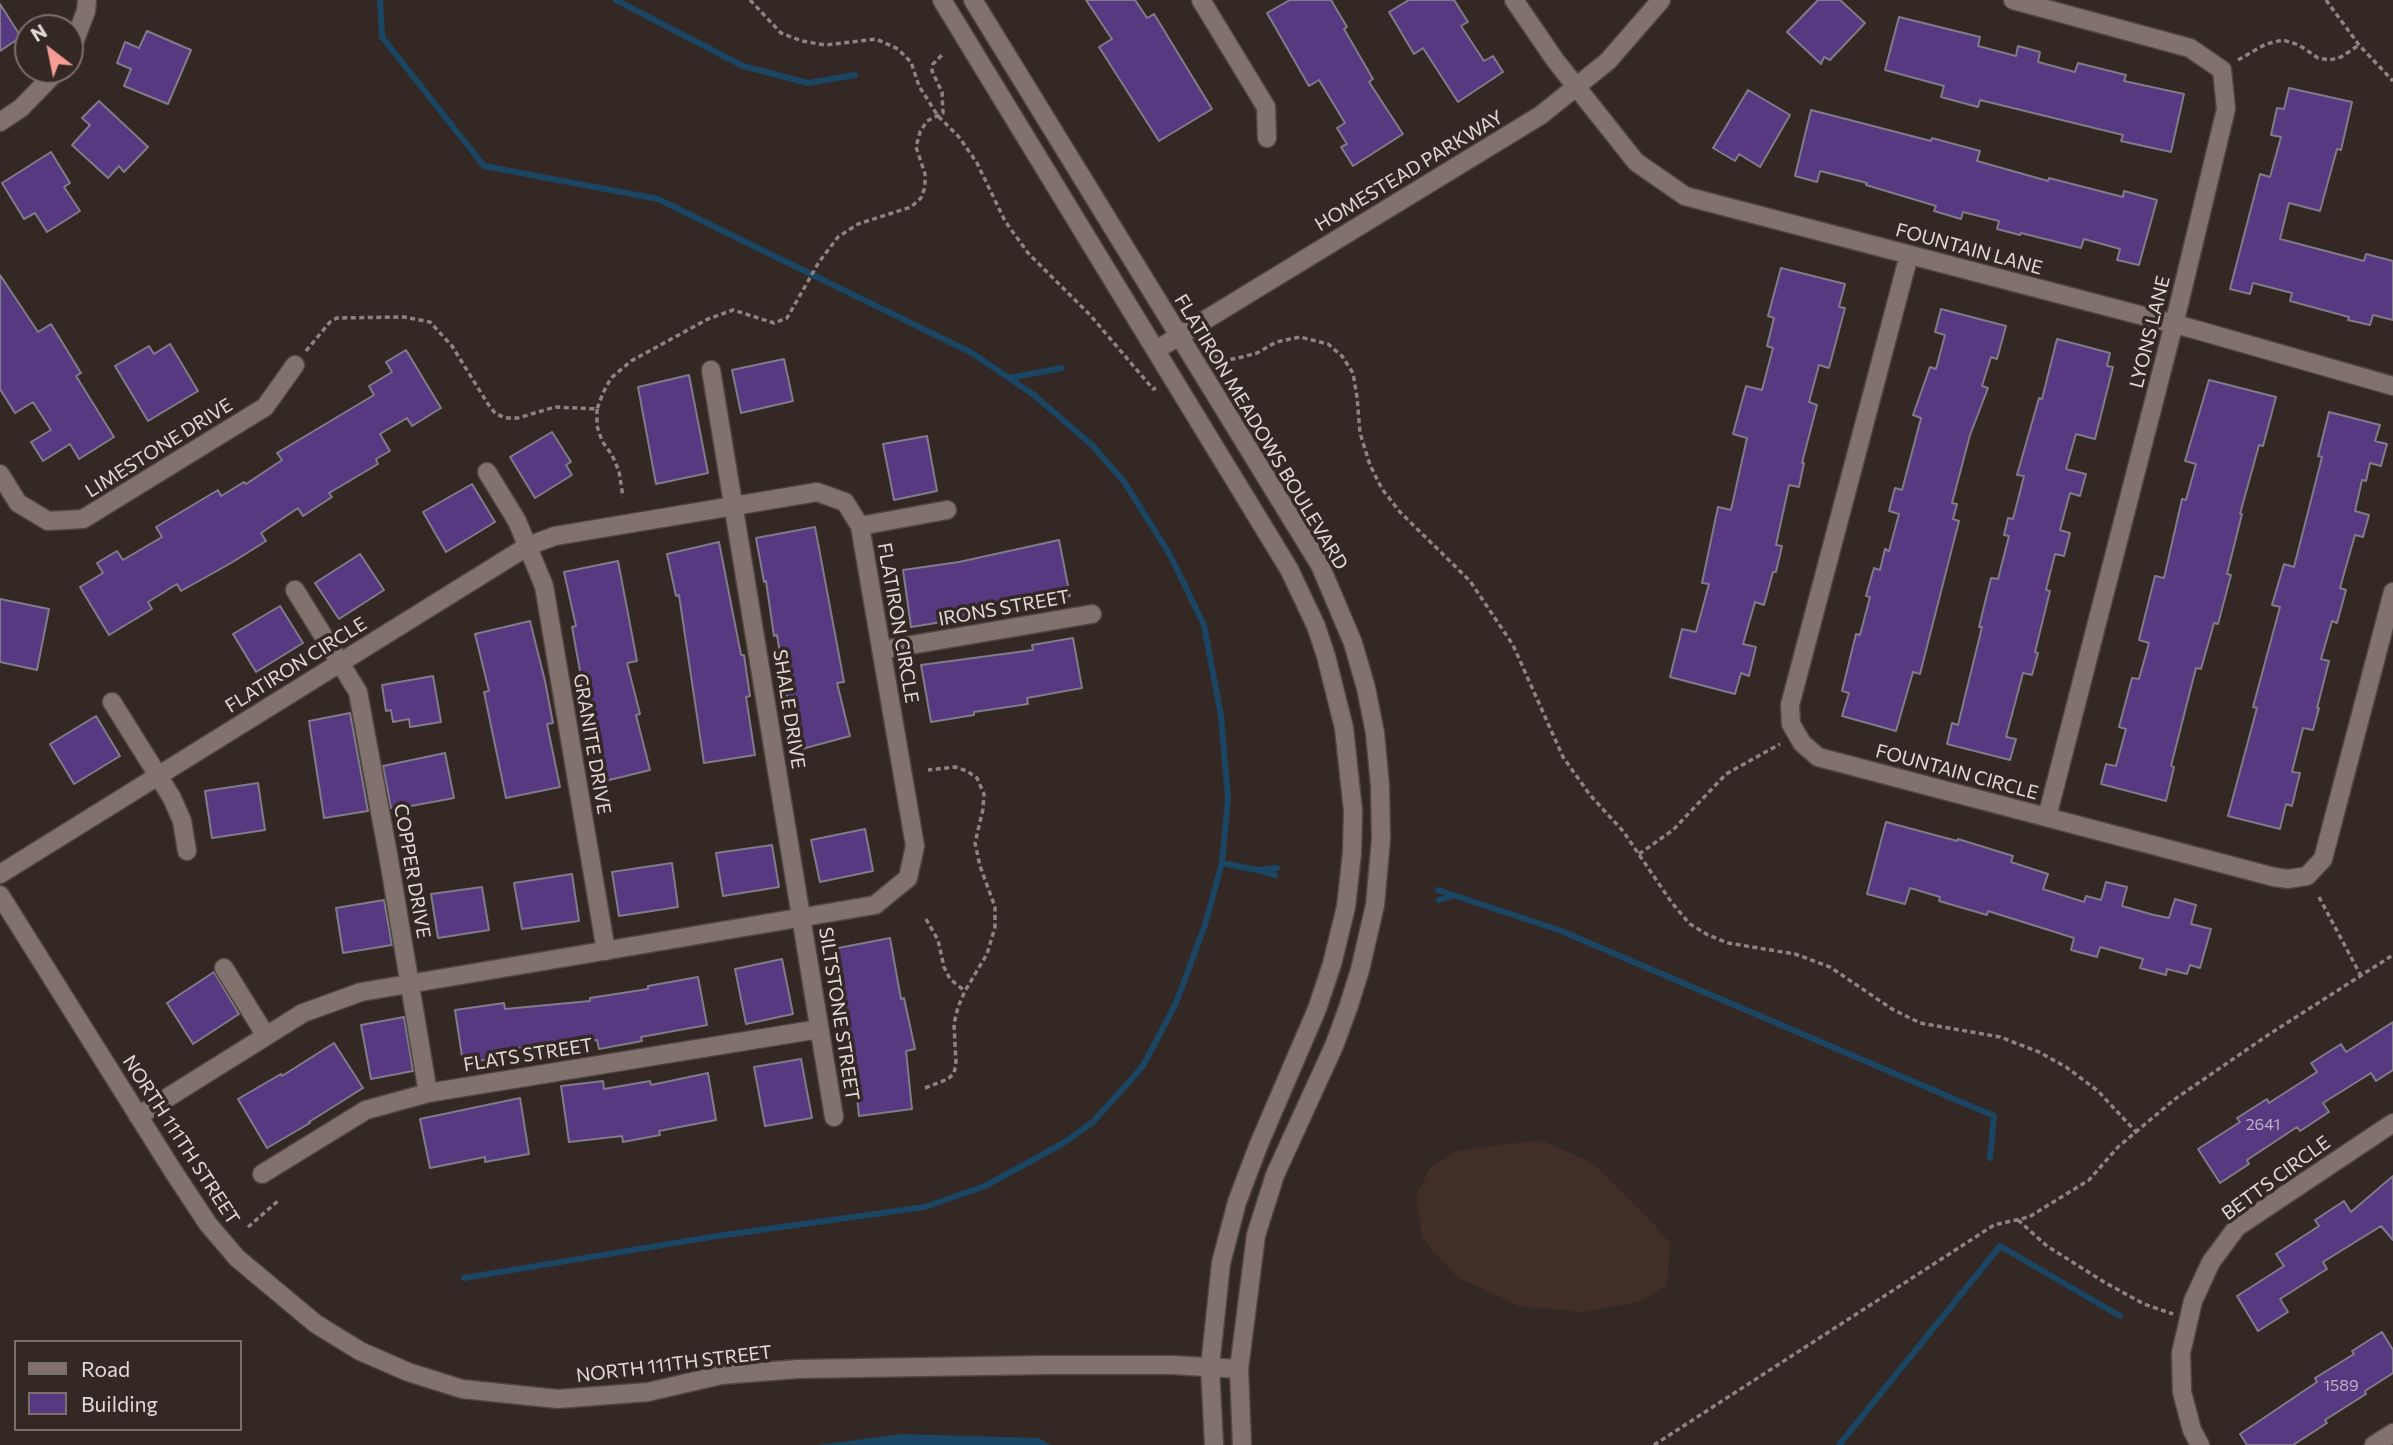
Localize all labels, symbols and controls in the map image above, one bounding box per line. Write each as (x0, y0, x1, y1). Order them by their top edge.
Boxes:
north arrow (14, 14, 84, 84)
text: N (27, 19, 51, 46)
street label: HOMESTEAD PARKWAY (1311, 106, 1507, 236)
street label: FOUNTAIN LANE (1893, 218, 2045, 280)
street label: LYONS LANE (2125, 274, 2175, 390)
street label: FLATIRON MEADOWS BOULEVARD (1169, 290, 1353, 574)
street label: LIMESTONE DRIVE (81, 393, 237, 503)
street label: FLATIRON CIRCLE (873, 541, 923, 705)
street label: IRONS STREET (937, 585, 1071, 631)
street label: FLATIRON CIRCLE (221, 612, 371, 718)
street label: SHALE DRIVE (768, 648, 810, 770)
street label: GRANITE DRIVE (568, 672, 616, 816)
street label: FOUNTAIN CIRCLE (1873, 739, 2041, 805)
street label: COPPER DRIVE (389, 802, 435, 940)
street label: SILTSTONE STREET (814, 926, 864, 1102)
street label: FLATS STREET (462, 1034, 594, 1076)
street label: NORTH 111TH STREET (118, 1051, 244, 1229)
house number: 2641 (2246, 1115, 2280, 1135)
street label: BETTS CIRCLE (2217, 1131, 2335, 1225)
legend (14, 1340, 242, 1431)
street label: NORTH 111TH STREET (575, 1341, 773, 1387)
text: Road (81, 1356, 130, 1381)
house number: 1589 (2323, 1376, 2359, 1396)
text: Building (81, 1391, 158, 1416)

